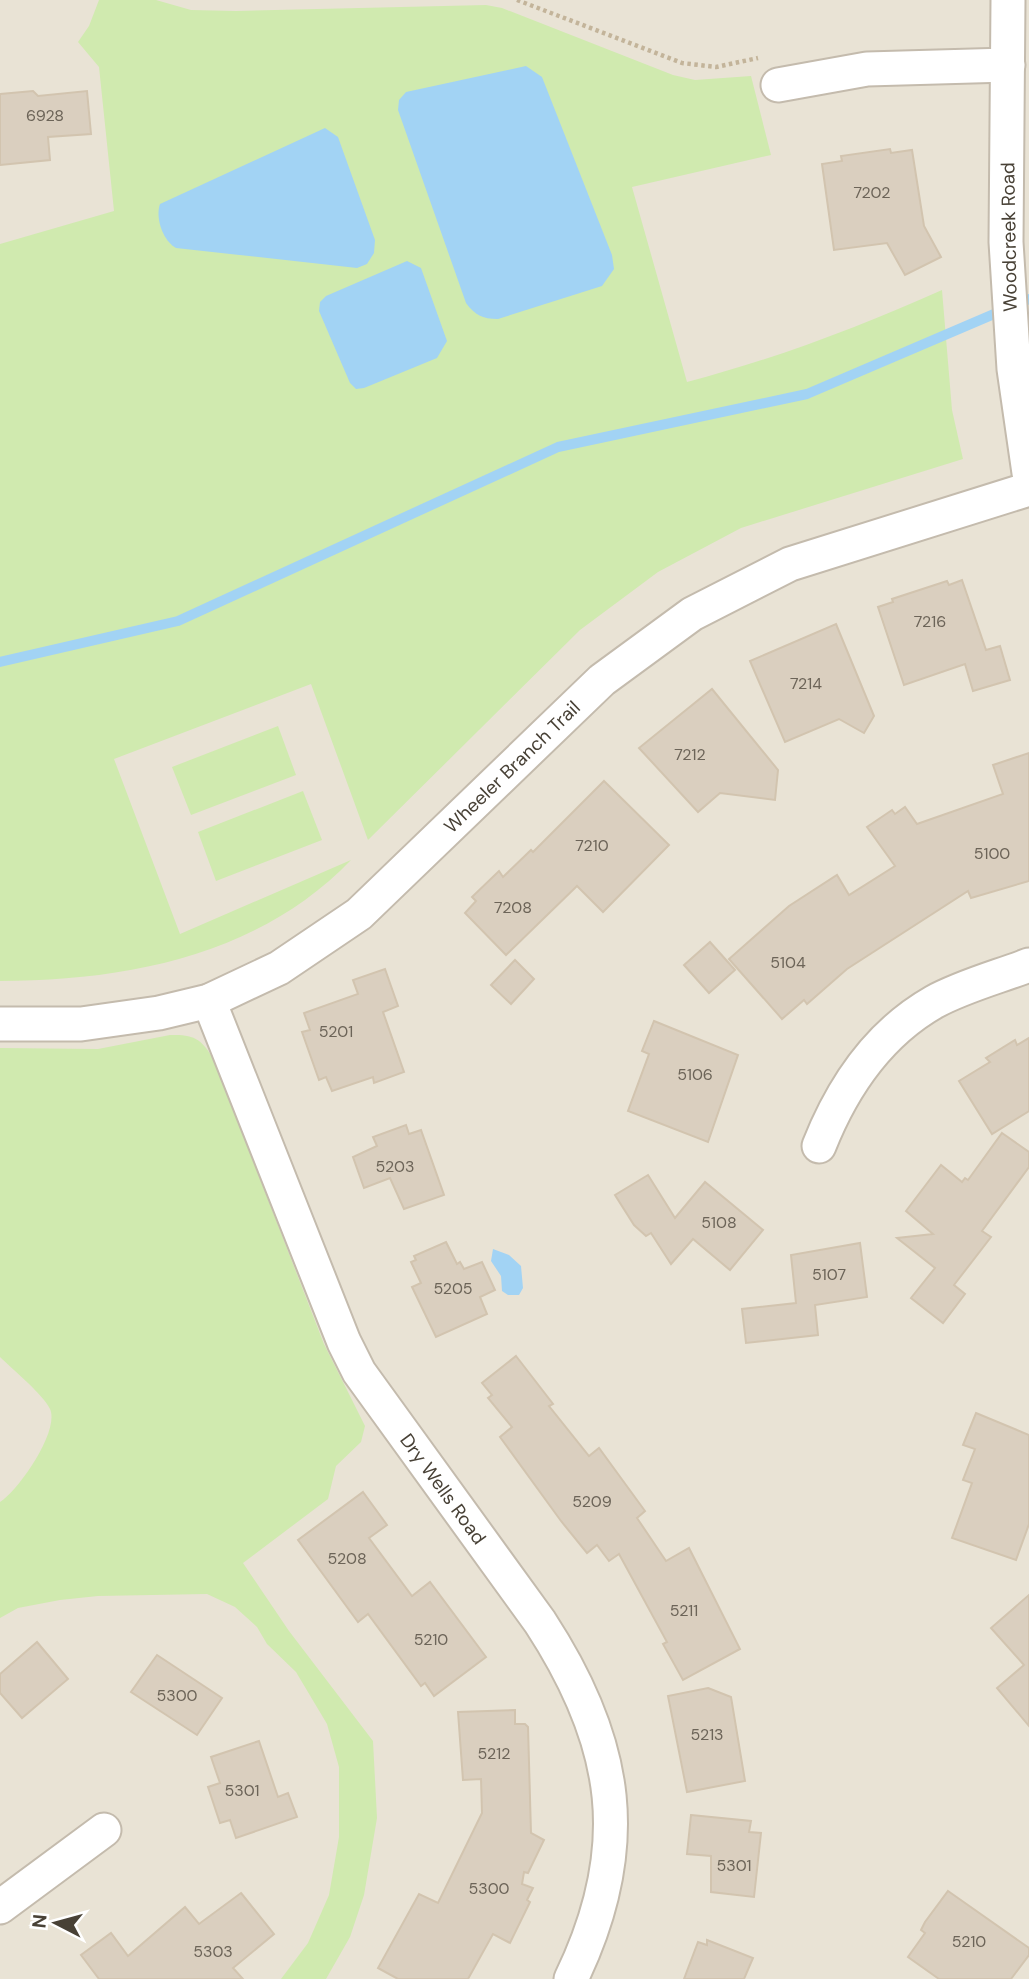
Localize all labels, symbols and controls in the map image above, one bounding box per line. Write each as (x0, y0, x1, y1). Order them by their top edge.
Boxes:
house number: 6928 (26, 105, 64, 126)
street label: Woodcreek Road (995, 162, 1023, 312)
house number: 7202 (853, 182, 891, 203)
house number: 7216 (914, 611, 946, 632)
house number: 7214 (790, 673, 822, 694)
street label: Wheeler Branch Trail (438, 695, 586, 839)
house number: 7212 (674, 744, 706, 765)
house number: 7210 (575, 835, 609, 856)
house number: 5100 (974, 843, 1010, 864)
house number: 7208 (494, 897, 532, 918)
house number: 5104 (770, 952, 806, 973)
house number: 5201 (319, 1021, 353, 1042)
house number: 5106 (677, 1064, 713, 1085)
house number: 5203 (376, 1156, 414, 1177)
house number: 5108 (701, 1212, 737, 1233)
house number: 5107 (812, 1264, 846, 1285)
house number: 5205 (433, 1278, 473, 1299)
street label: Dry Wells Road (394, 1429, 492, 1549)
house number: 5209 (572, 1491, 612, 1512)
house number: 5208 (327, 1548, 367, 1569)
house number: 5211 (670, 1600, 698, 1621)
house number: 5210 (414, 1629, 448, 1650)
house number: 5300 (156, 1685, 198, 1706)
house number: 5213 (690, 1724, 724, 1745)
house number: 5212 (478, 1743, 510, 1764)
house number: 5301 (224, 1780, 260, 1801)
house number: 5301 (716, 1855, 752, 1876)
house number: 5300 (468, 1878, 510, 1899)
north arrow (21, 1888, 91, 1958)
text: N (26, 1913, 53, 1929)
house number: 5210 (952, 1931, 986, 1952)
house number: 5303 (193, 1941, 233, 1962)

